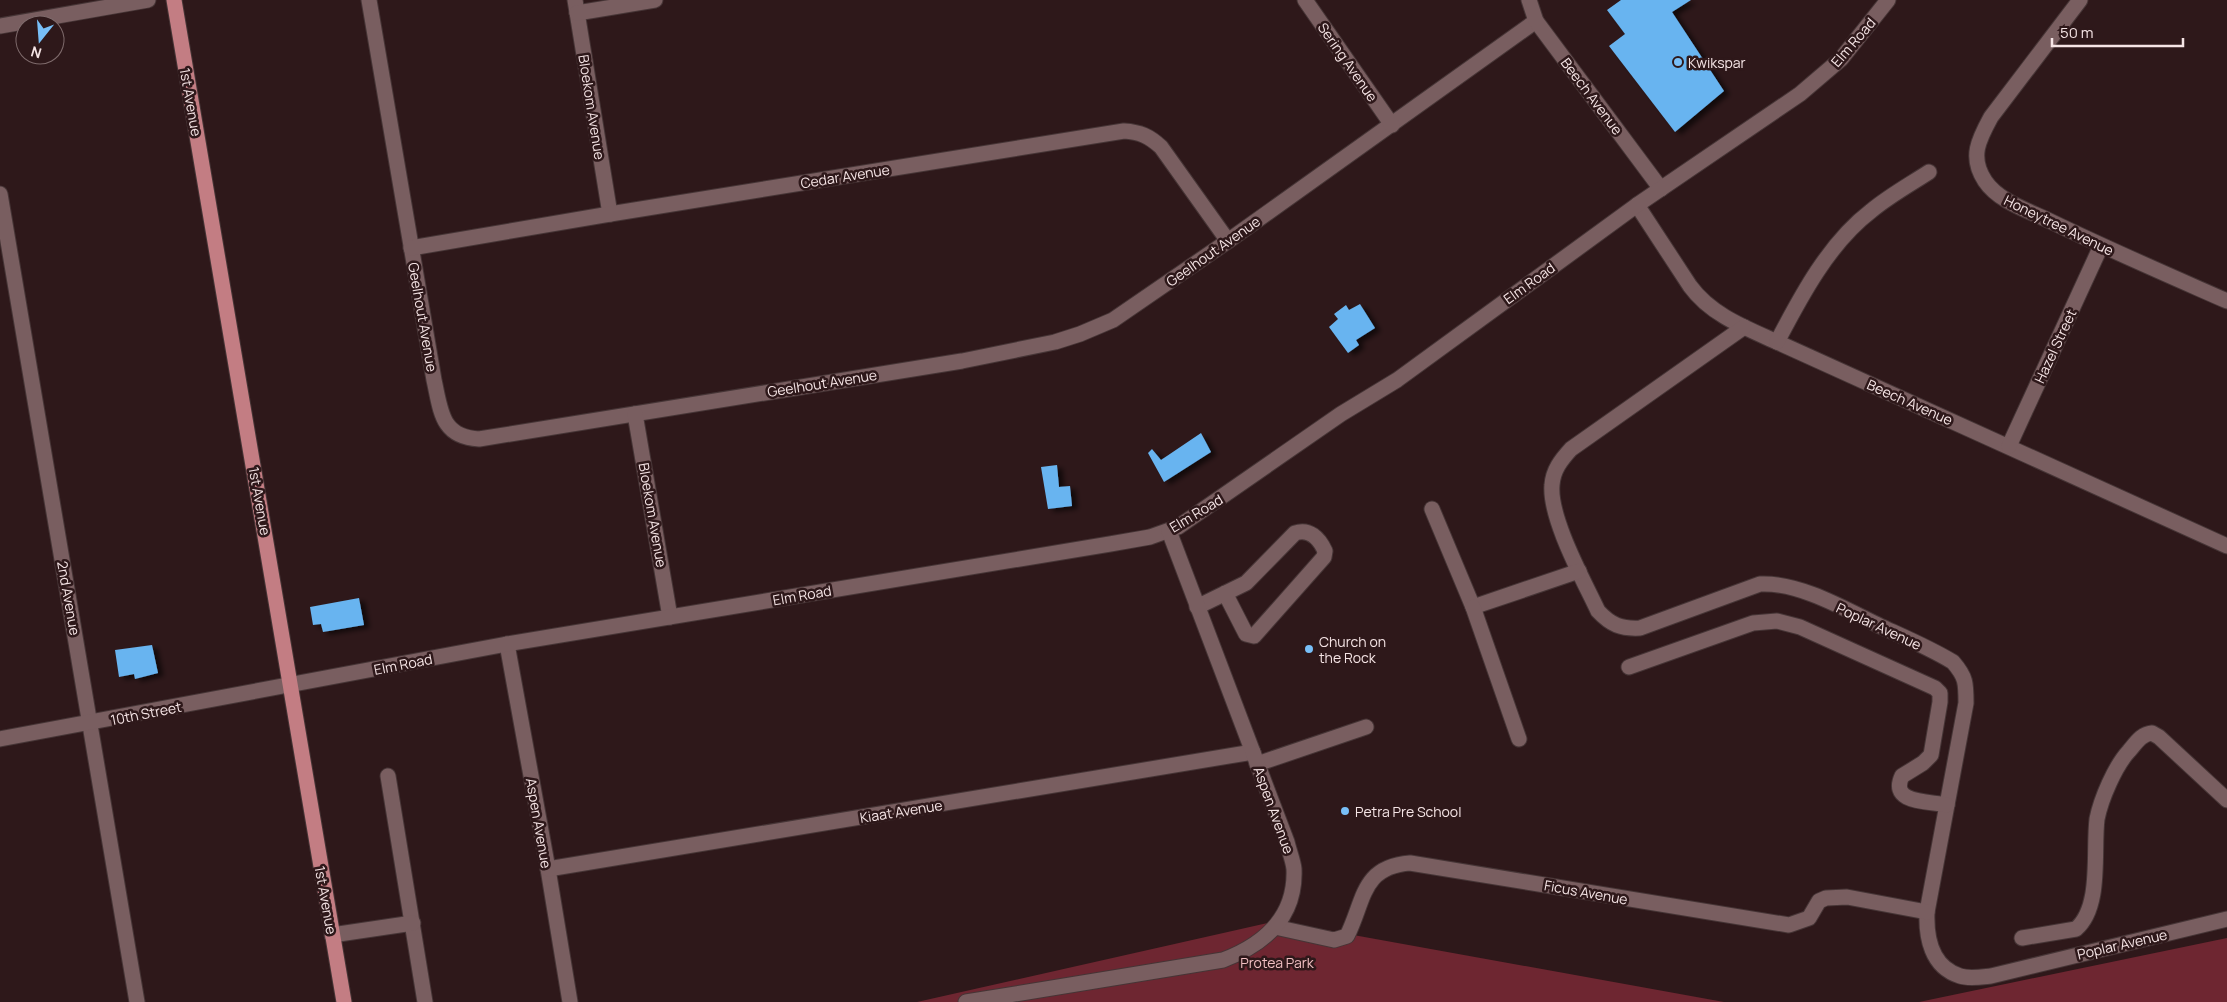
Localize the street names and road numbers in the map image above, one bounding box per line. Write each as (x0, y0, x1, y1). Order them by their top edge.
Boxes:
street label: Elm Road (1826, 13, 1880, 71)
street label: Sering Avenue (1314, 19, 1382, 105)
street label: Bloekom Avenue (574, 53, 610, 161)
street label: Beech Avenue (1557, 54, 1627, 138)
street label: 1st Avenue (176, 66, 206, 138)
street label: Cedar Avenue (799, 160, 891, 192)
street label: Honeytree Avenue (2001, 190, 2117, 260)
street label: Geelhout Avenue (1162, 211, 1264, 291)
street label: Elm Road (1500, 258, 1558, 308)
street label: Geelhout Avenue (404, 261, 442, 373)
street label: Hazel Street (2030, 306, 2081, 386)
street label: Geelhout Avenue (766, 365, 878, 401)
street label: Beech Avenue (1864, 375, 1956, 429)
street label: Bloekom Avenue (634, 461, 672, 569)
street label: 1st Avenue (245, 465, 275, 537)
street label: Elm Road (1166, 490, 1226, 536)
street label: 2nd Avenue (53, 559, 85, 637)
street label: Elm Road (771, 581, 833, 609)
street label: Poplar Avenue (1833, 598, 1925, 654)
street label: Elm Road (372, 649, 434, 679)
street label: 10th Street (109, 697, 183, 729)
street label: Aspen Avenue (1249, 764, 1299, 856)
street label: Aspen Avenue (522, 776, 556, 870)
street label: Kiaat Avenue (858, 795, 944, 827)
street label: 1st Avenue (311, 864, 341, 936)
street label: Ficus Avenue (1543, 875, 1629, 909)
street label: Poplar Avenue (2075, 924, 2169, 964)

